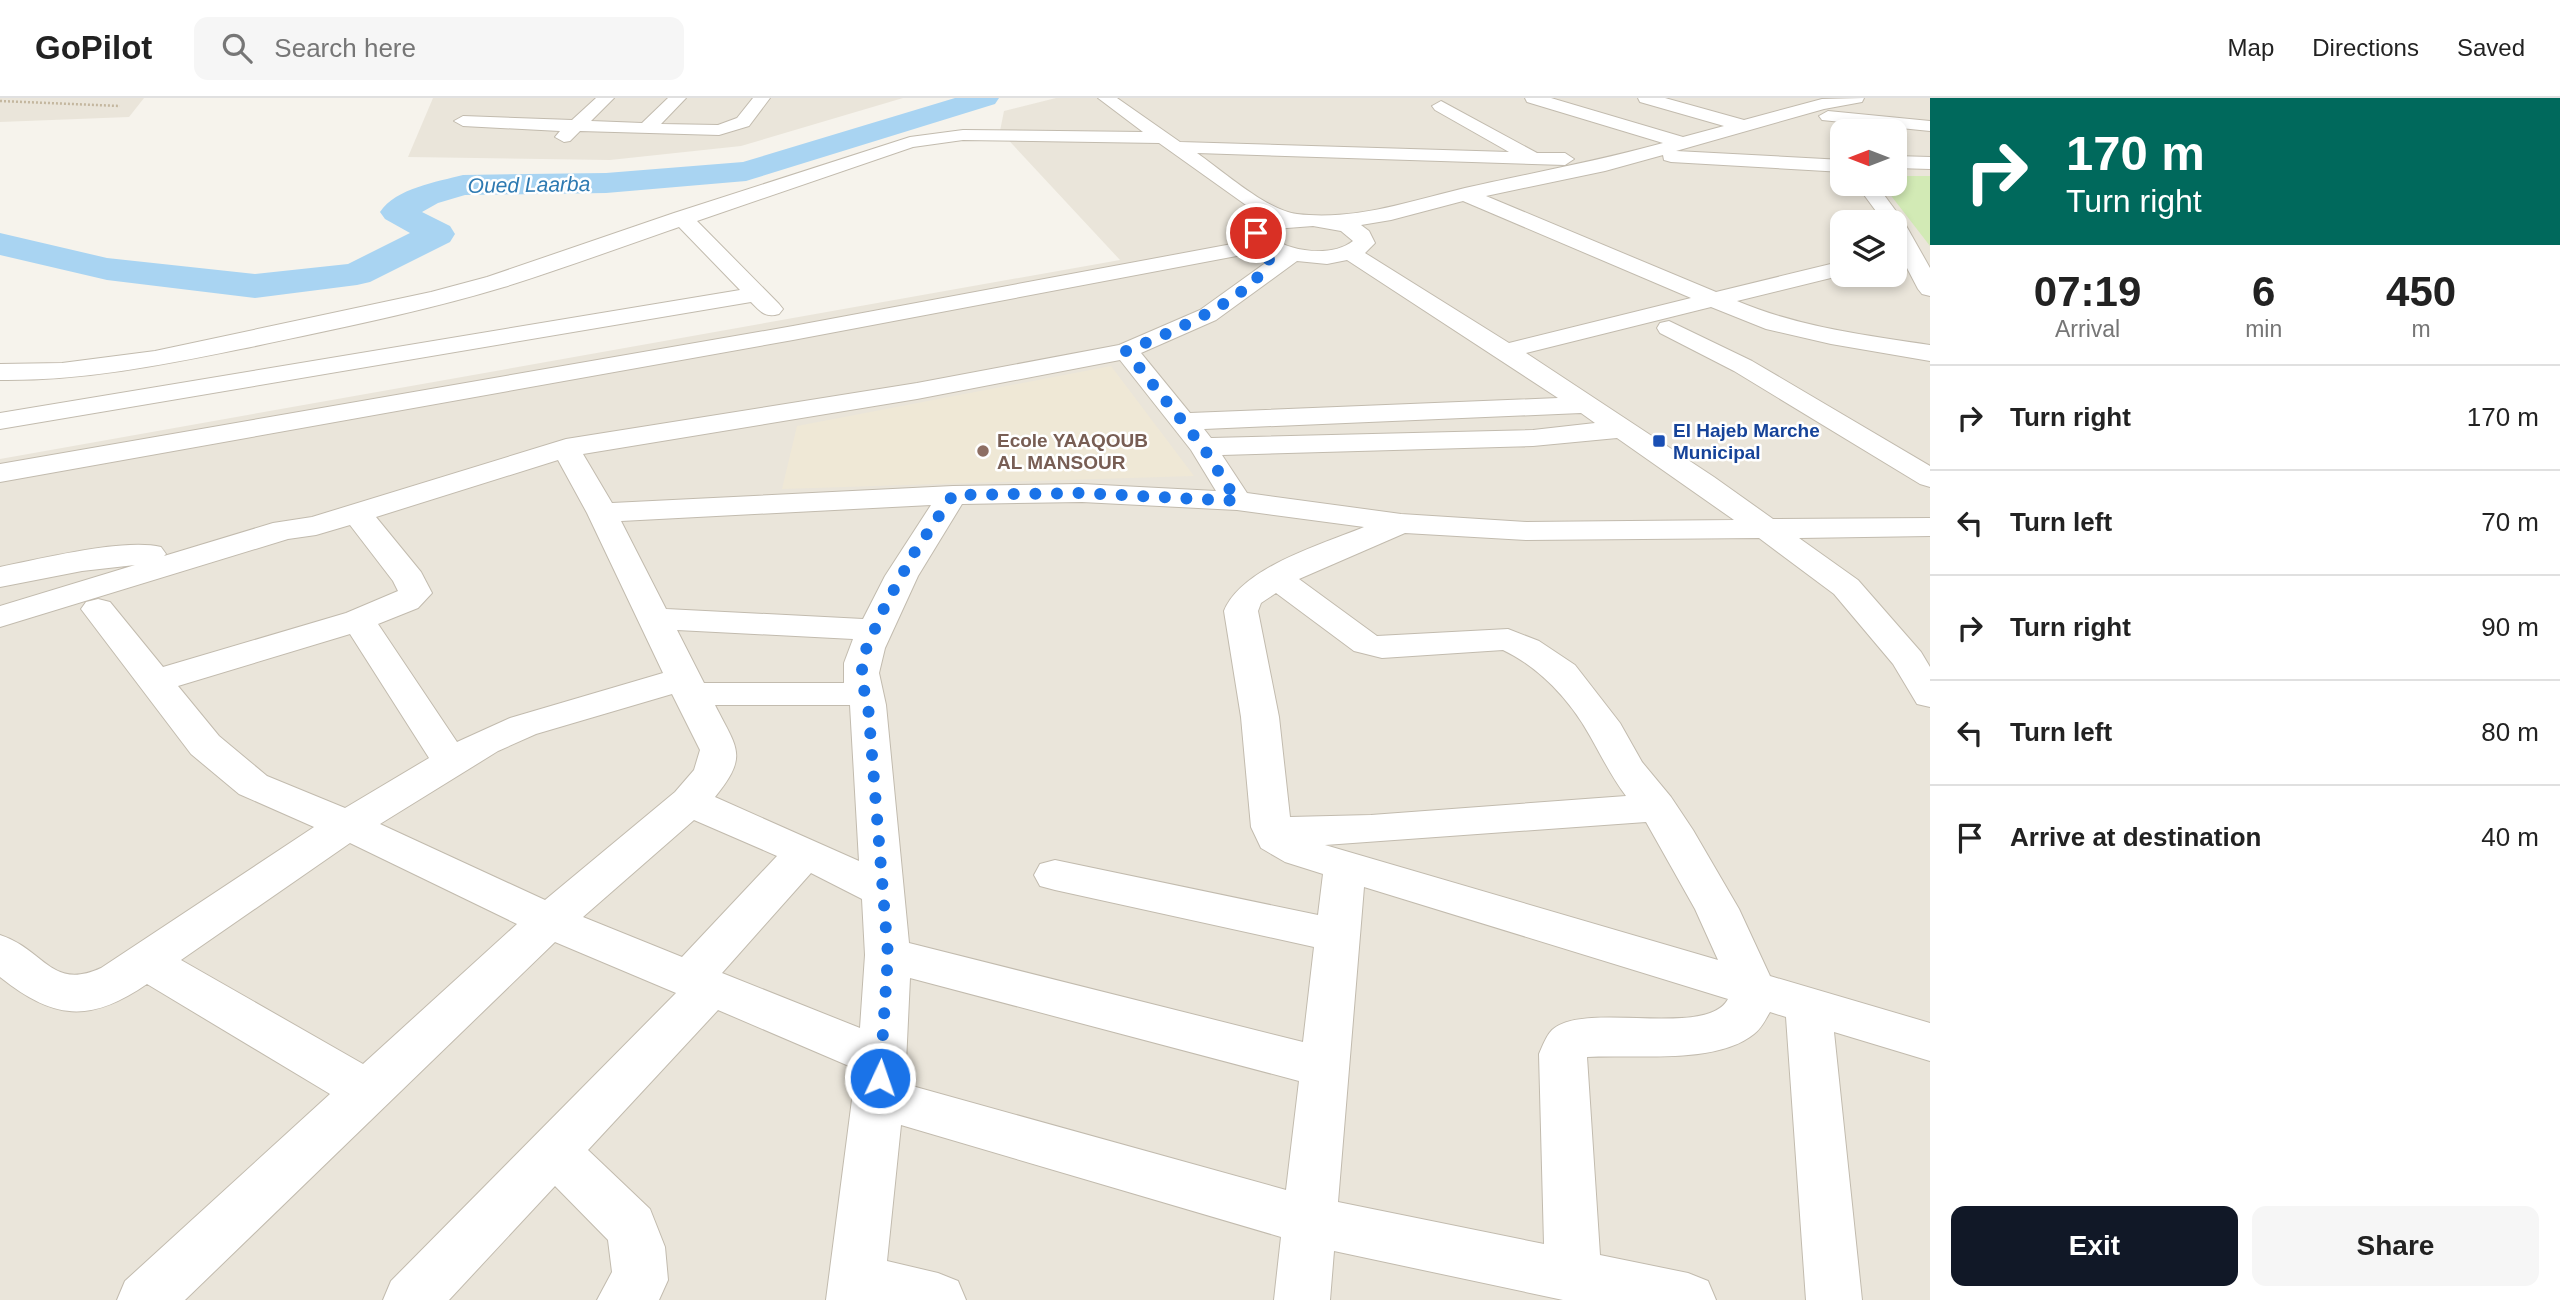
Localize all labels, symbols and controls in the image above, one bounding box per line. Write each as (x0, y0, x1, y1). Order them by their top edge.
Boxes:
search box (194, 17, 684, 80)
text: GoPilot (35, 29, 152, 66)
icon: search (218, 29, 256, 67)
text: Search here (274, 33, 416, 63)
text: Map (2228, 34, 2274, 61)
text: Directions (2312, 34, 2419, 61)
text: Saved (2457, 34, 2525, 61)
north arrow (1830, 119, 1908, 196)
map controls (1830, 119, 1907, 287)
icon: right (1951, 126, 2042, 217)
text: 170 m (2066, 126, 2205, 180)
water label: Oued Laarba (467, 172, 590, 197)
text: Turn right (2066, 183, 2202, 219)
pin (1226, 203, 1286, 263)
button: layers (1830, 210, 1907, 287)
icon: arrive (1237, 214, 1275, 252)
text: 07:19 (2034, 268, 2141, 315)
text: 6 (2252, 268, 2275, 315)
text: 450 (2386, 268, 2456, 315)
text: Arrival (2055, 316, 2120, 342)
text: min (2245, 316, 2282, 342)
text: m (2412, 316, 2431, 342)
icon: right (1951, 399, 1989, 437)
text: Turn right (2010, 402, 2131, 432)
text: 170 m (2467, 402, 2539, 432)
place label: El Hajeb Marche Municipal (1673, 420, 1820, 463)
place label: Ecole YAAQOUB AL MANSOUR (997, 430, 1148, 473)
marker: El Hajeb Marche Municipal (1651, 433, 1667, 449)
marker: Ecole YAAQOUB AL MANSOUR (975, 443, 991, 459)
icon: left (1951, 504, 1989, 542)
text: Turn left (2010, 507, 2112, 537)
text: 70 m (2481, 507, 2539, 537)
icon: right (1951, 609, 1989, 647)
text: Turn right (2010, 612, 2131, 642)
text: 90 m (2481, 612, 2539, 642)
icon: left (1951, 714, 1989, 752)
text: Turn left (2010, 717, 2112, 747)
text: 80 m (2481, 717, 2539, 747)
icon: arrive (1951, 819, 1989, 857)
text: Arrive at destination (2010, 822, 2261, 852)
text: 40 m (2481, 822, 2539, 852)
position arrow (843, 1041, 917, 1115)
button: Exit (1951, 1206, 2238, 1286)
button: Share (2252, 1206, 2539, 1286)

